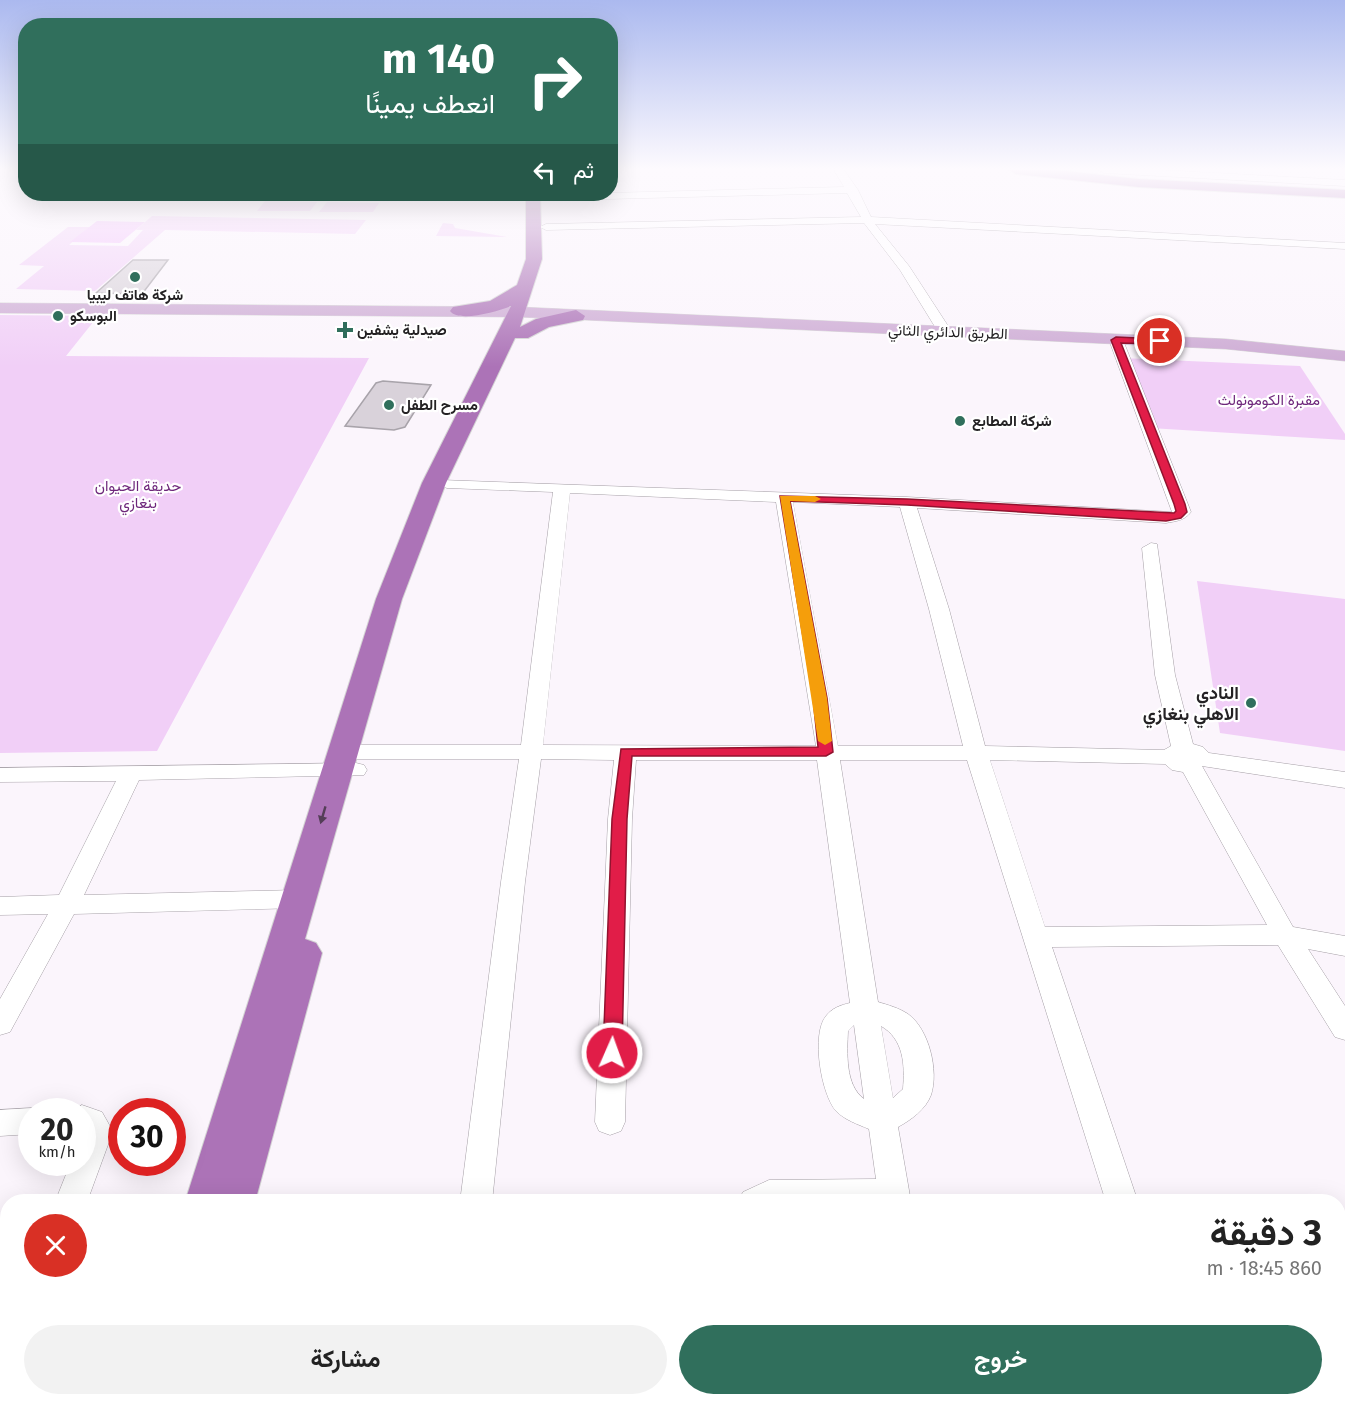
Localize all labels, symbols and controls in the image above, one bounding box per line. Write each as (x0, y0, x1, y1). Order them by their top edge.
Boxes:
text: 140 m (382, 34, 495, 84)
icon: right (516, 42, 594, 120)
text: انعطف يمينًا (365, 88, 495, 120)
icon: left (528, 156, 561, 189)
text: ثم (573, 157, 594, 184)
marker: شركة هاتف ليبيا (128, 270, 142, 284)
place label: شركة هاتف ليبيا (87, 286, 183, 304)
place label: البوسكو (70, 307, 117, 325)
marker: البوسكو (51, 309, 65, 323)
pin (1134, 315, 1185, 366)
place label: صيدلية يشفين (357, 321, 447, 339)
street label: الطريق الدائري الثاني (888, 321, 1008, 347)
marker: صيدلية يشفين (338, 323, 352, 337)
icon: arrive (1143, 324, 1176, 357)
park label: مقبرة الكومونولث (1218, 391, 1320, 409)
place label: مسرح الطفل (401, 396, 478, 415)
marker: مسرح الطفل (382, 398, 396, 412)
place label: شركة المطابع (972, 412, 1052, 431)
marker: شركة المطابع (953, 414, 967, 428)
park label: حديقة الحيوان بنغازي (95, 477, 181, 516)
place label: النادي الاهلي بنغازي (1143, 682, 1239, 729)
marker: النادي الاهلي بنغازي (1244, 696, 1258, 710)
one-way arrow (318, 806, 327, 824)
position arrow (580, 1021, 644, 1085)
speed limit sign: 30 (108, 1098, 186, 1176)
text: 20 (40, 1112, 74, 1148)
text: km/h (38, 1143, 76, 1161)
text: 3 دقيقة (1210, 1211, 1322, 1255)
button: close (24, 1214, 87, 1277)
text: 860 m · 18:45 (1206, 1256, 1322, 1280)
button: مشاركة (24, 1325, 667, 1394)
button: خروج (679, 1325, 1322, 1394)

